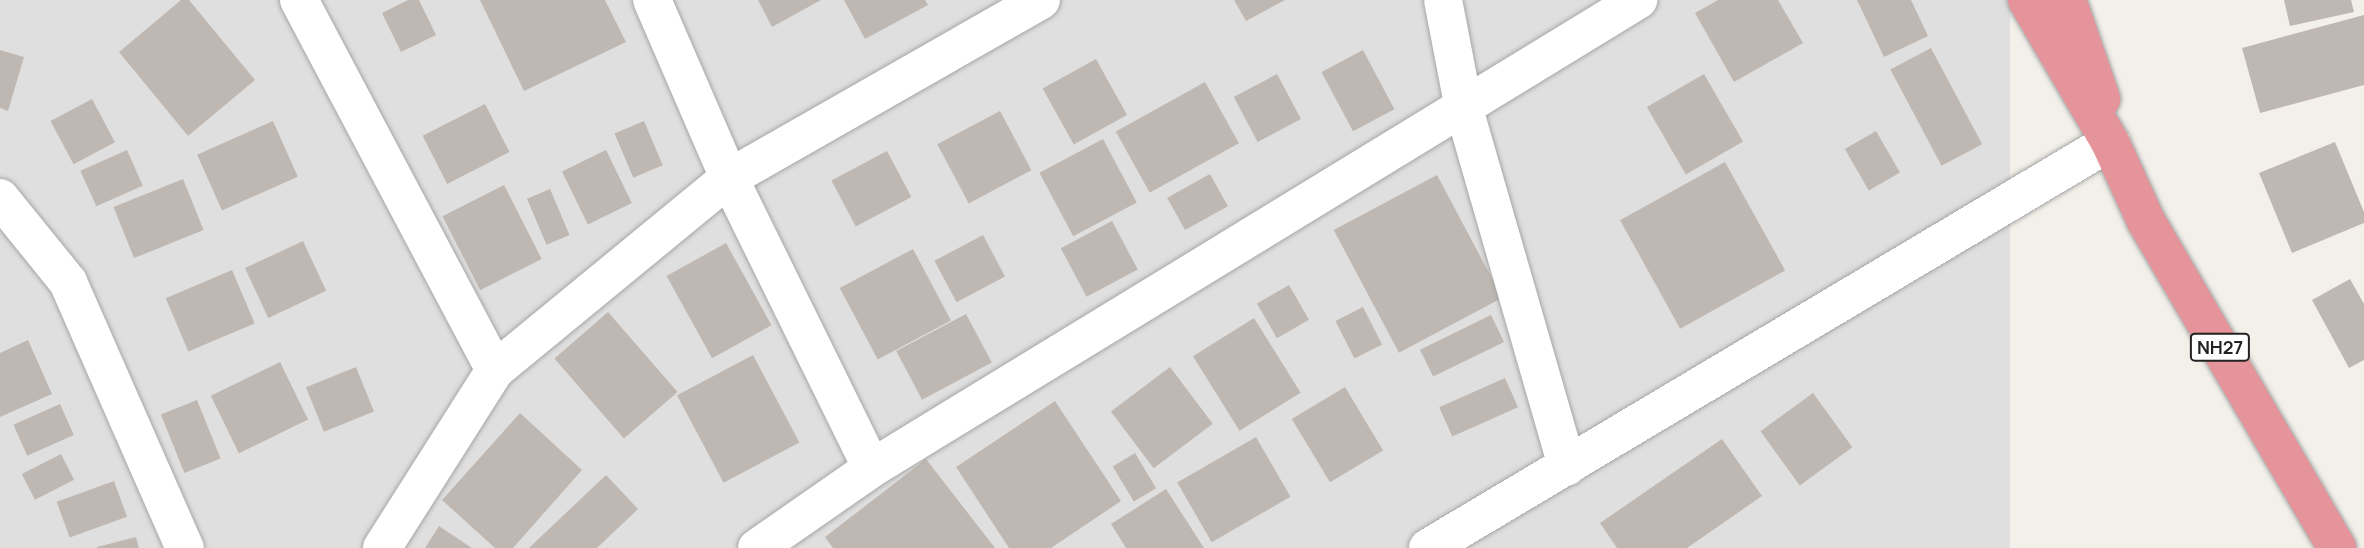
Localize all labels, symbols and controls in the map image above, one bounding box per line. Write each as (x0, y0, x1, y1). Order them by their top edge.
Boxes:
road number: NH27 (2188, 332, 2252, 362)

